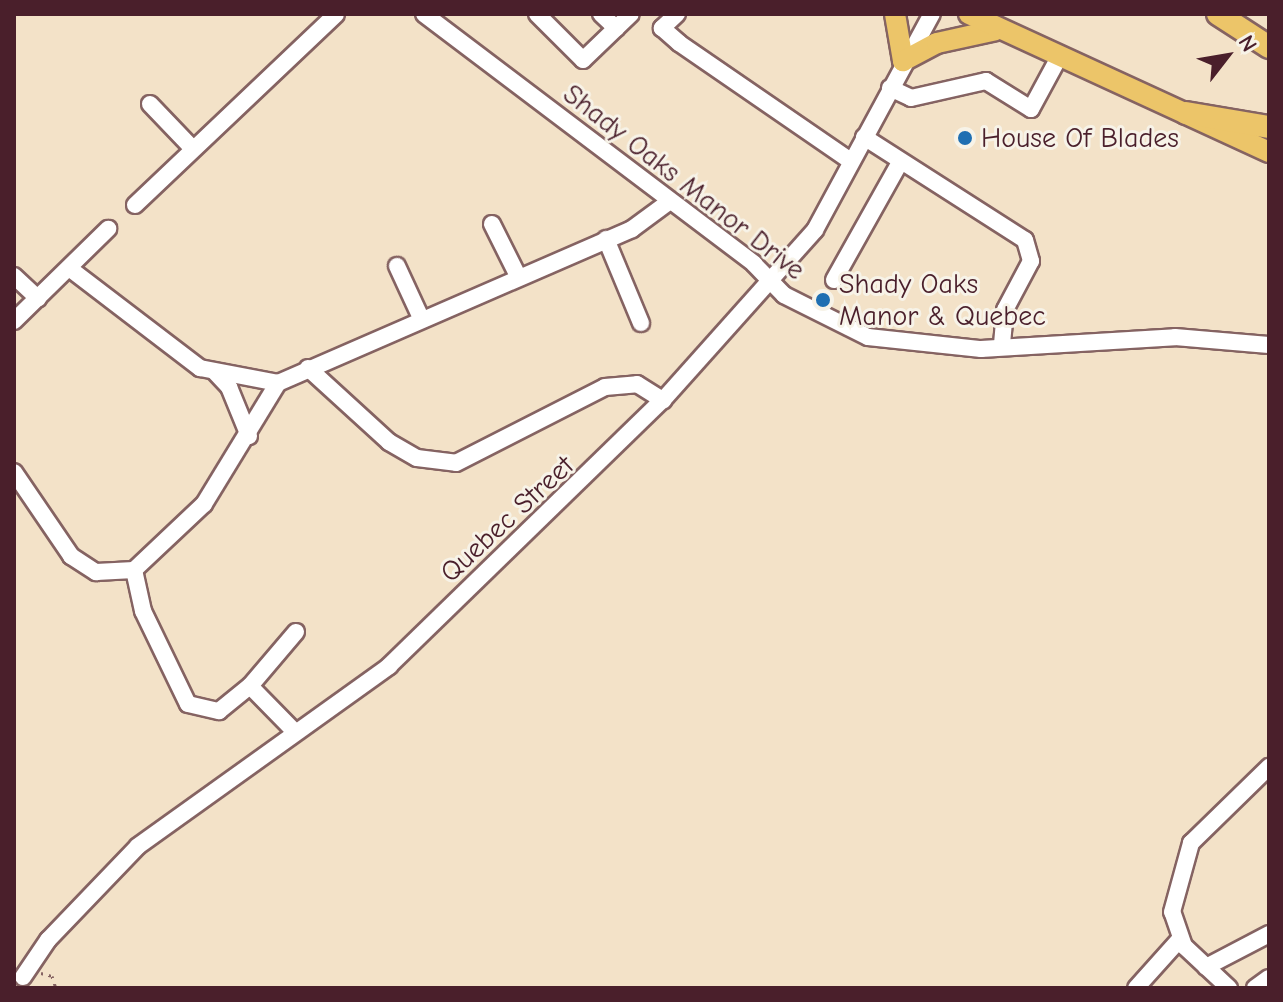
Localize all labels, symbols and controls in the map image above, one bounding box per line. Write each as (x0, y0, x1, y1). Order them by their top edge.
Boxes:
north arrow (1187, 16, 1267, 96)
text: N (1233, 31, 1262, 56)
street label: Shady Oaks Manor Drive (556, 77, 812, 287)
place label: House Of Blades (981, 121, 1179, 155)
marker: House Of Blades (956, 129, 974, 147)
place label: Shady Oaks Manor & Quebec (839, 267, 1046, 333)
marker: Shady Oaks Manor & Quebec (814, 291, 832, 309)
street label: Quebec Street (433, 449, 581, 589)

